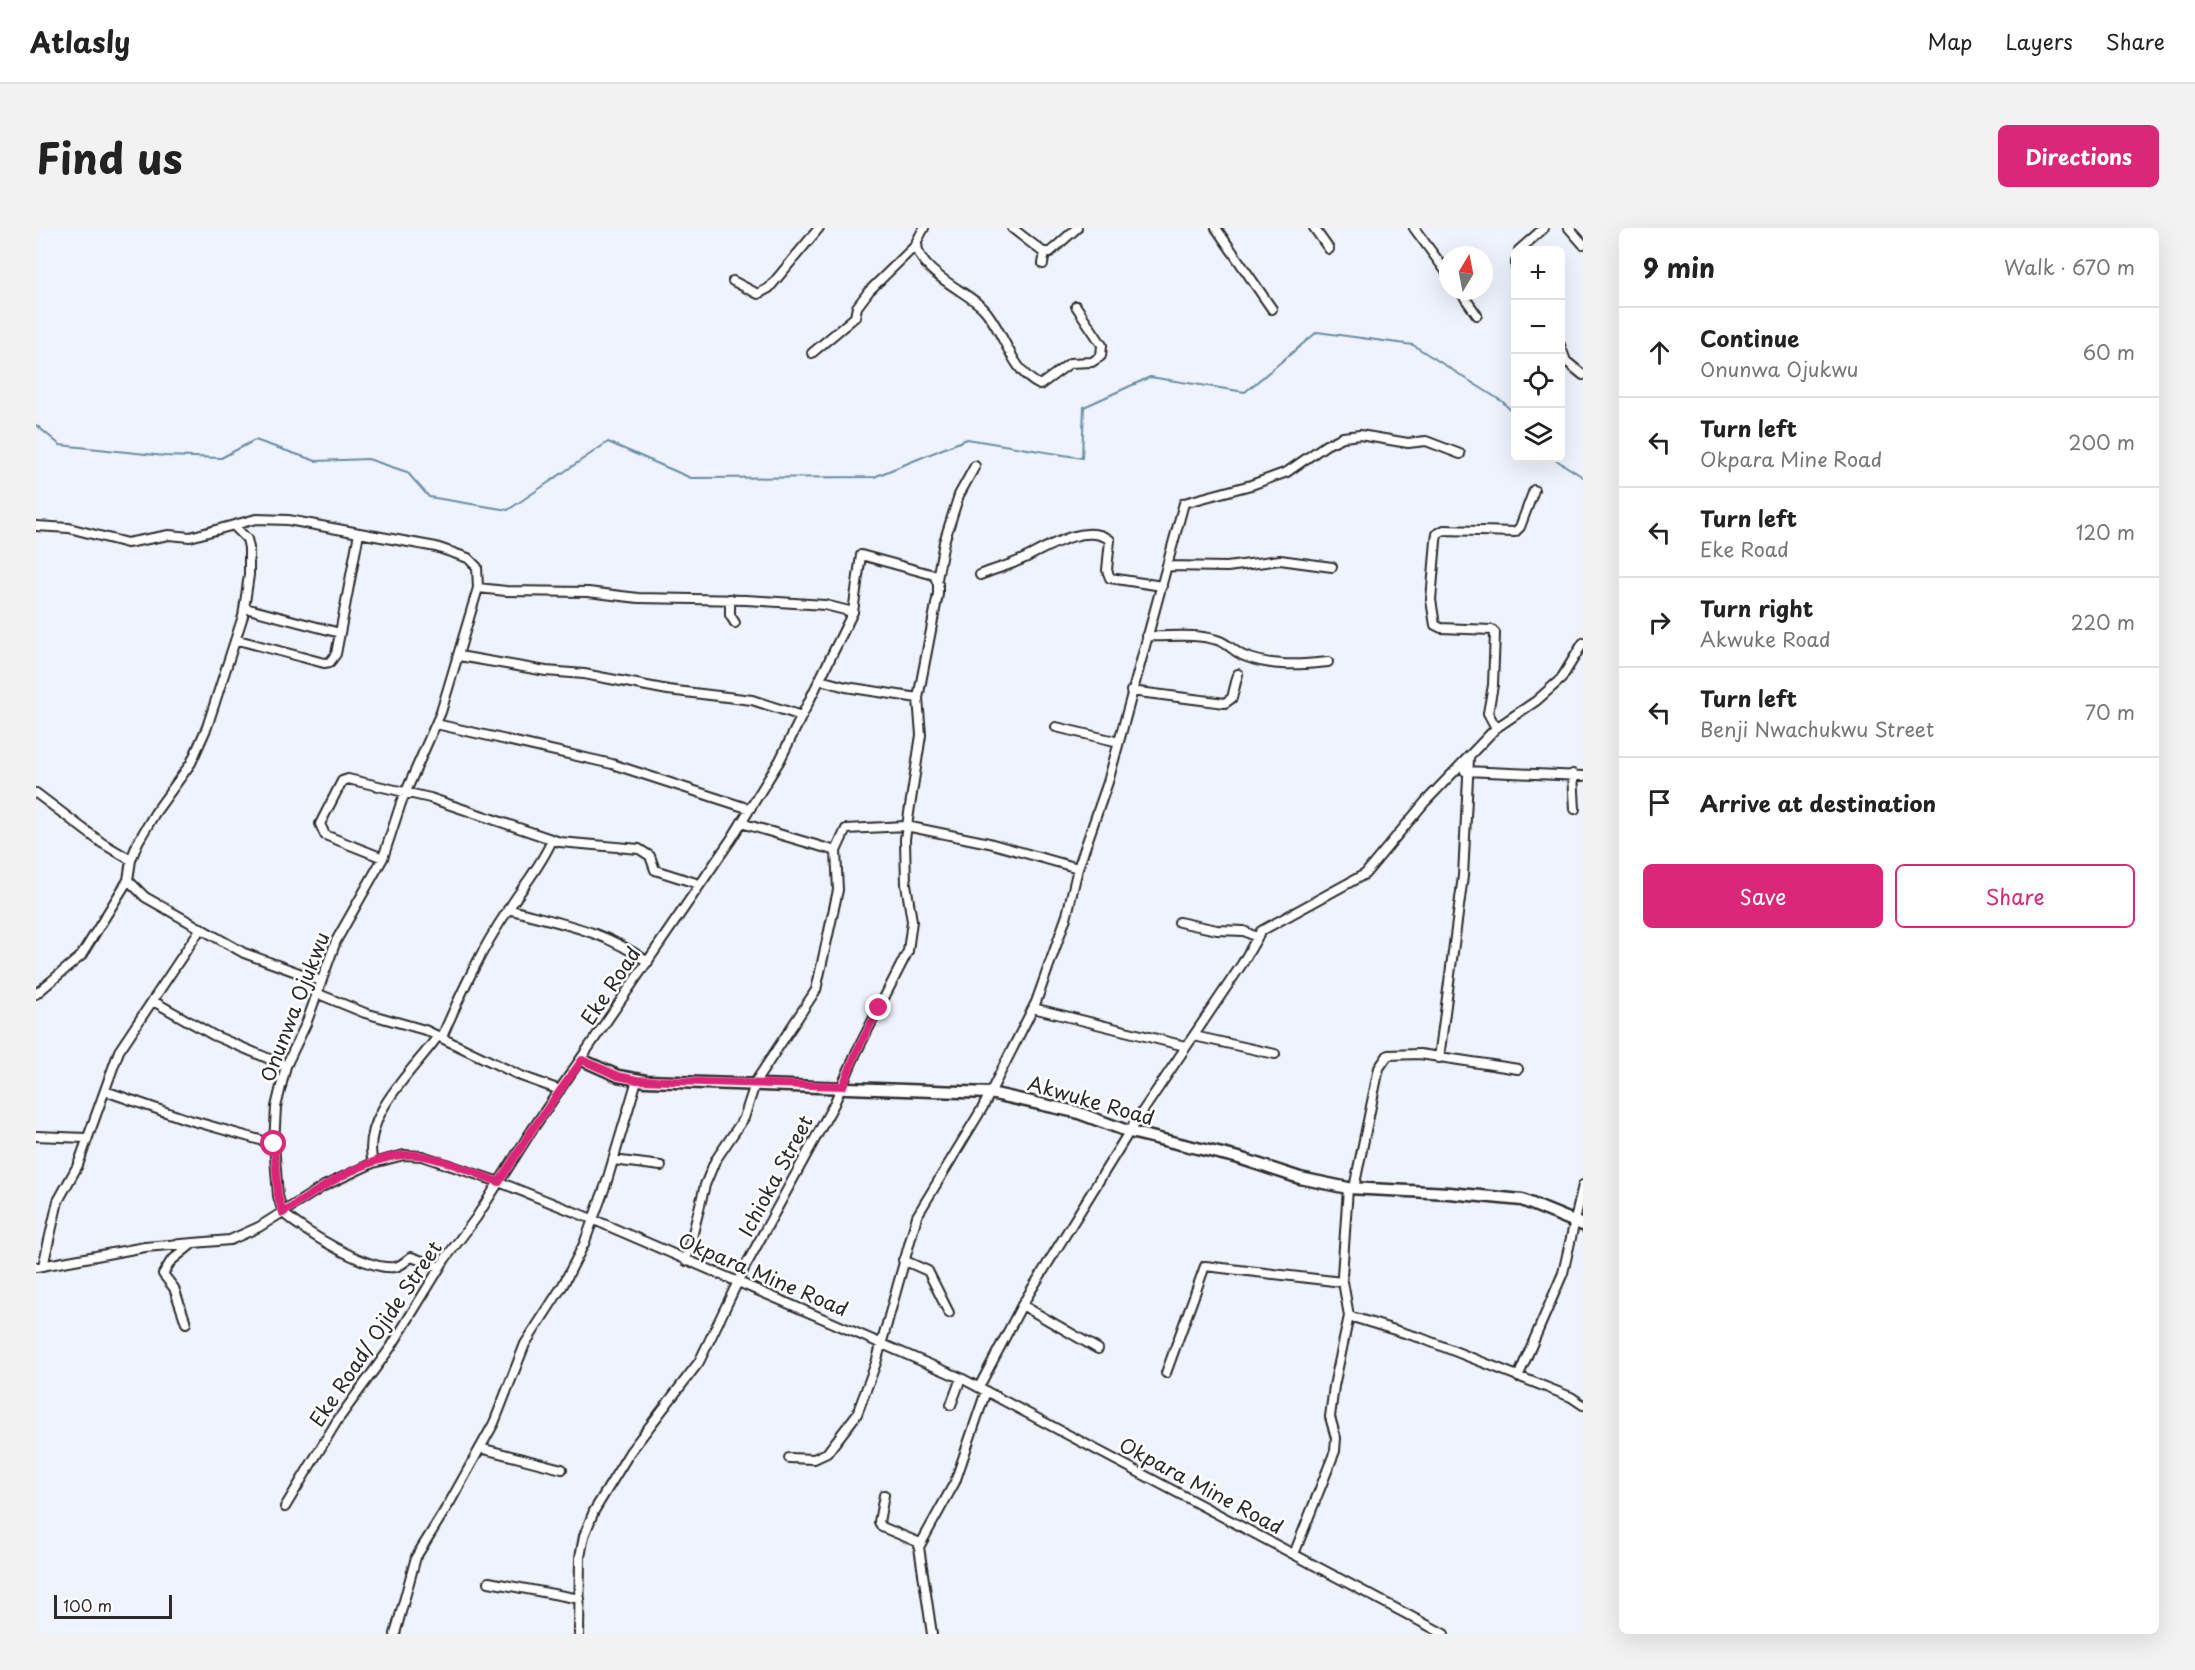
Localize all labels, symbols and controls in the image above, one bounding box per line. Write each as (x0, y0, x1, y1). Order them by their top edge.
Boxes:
text: Atlasly (30, 20, 130, 63)
text: Map (1928, 25, 1972, 57)
text: Layers (2005, 25, 2073, 57)
text: Share (2106, 25, 2165, 57)
text: Find us (36, 125, 183, 188)
button: Directions (1998, 125, 2159, 187)
north arrow (1439, 246, 1493, 300)
map controls (1511, 246, 1565, 462)
button: + (1511, 246, 1565, 300)
text: 9 min (1643, 248, 1715, 287)
text: Walk · 670 m (2004, 252, 2135, 282)
button: − (1511, 300, 1565, 354)
text: Continue (1700, 321, 1799, 354)
icon: ahead (1643, 336, 1676, 369)
text: 60 m (2083, 337, 2135, 367)
button: locate (1511, 354, 1565, 408)
text: Onunwa Ojukwu (1700, 354, 1858, 384)
button: layers (1511, 408, 1565, 462)
text: Turn left (1700, 411, 1797, 444)
icon: left (1643, 426, 1676, 459)
text: 200 m (2068, 427, 2135, 457)
text: Okpara Mine Road (1700, 444, 1882, 474)
text: Turn left (1700, 501, 1797, 534)
icon: left (1643, 516, 1676, 549)
text: 120 m (2076, 517, 2135, 547)
text: Eke Road (1700, 534, 1789, 564)
text: Turn right (1700, 591, 1813, 624)
icon: right (1643, 606, 1676, 639)
text: 220 m (2071, 607, 2135, 637)
text: Akwuke Road (1700, 624, 1831, 654)
text: Turn left (1700, 681, 1797, 714)
icon: left (1643, 696, 1676, 729)
text: 70 m (2085, 697, 2135, 727)
text: Benji Nwachukwu Street (1700, 714, 1934, 744)
icon: arrive (1643, 786, 1676, 819)
text: Arrive at destination (1700, 786, 1936, 819)
button: Save (1643, 864, 1883, 928)
button: Share (1895, 864, 2135, 928)
street label: Onunwa Ojukwu (252, 927, 336, 1086)
street label: Eke Road (573, 940, 647, 1031)
route end (865, 994, 891, 1020)
street label: Akwuke Road (1024, 1068, 1158, 1132)
street label: Ichioka Street (730, 1109, 820, 1242)
route start (260, 1130, 286, 1156)
street label: Okpara Mine Road (674, 1225, 853, 1323)
street label: Eke Road/ Ojide Street (302, 1234, 449, 1432)
street label: Okpara Mine Road (1114, 1429, 1289, 1541)
scale bar (54, 1592, 172, 1620)
text: 100 m (63, 1593, 112, 1617)

